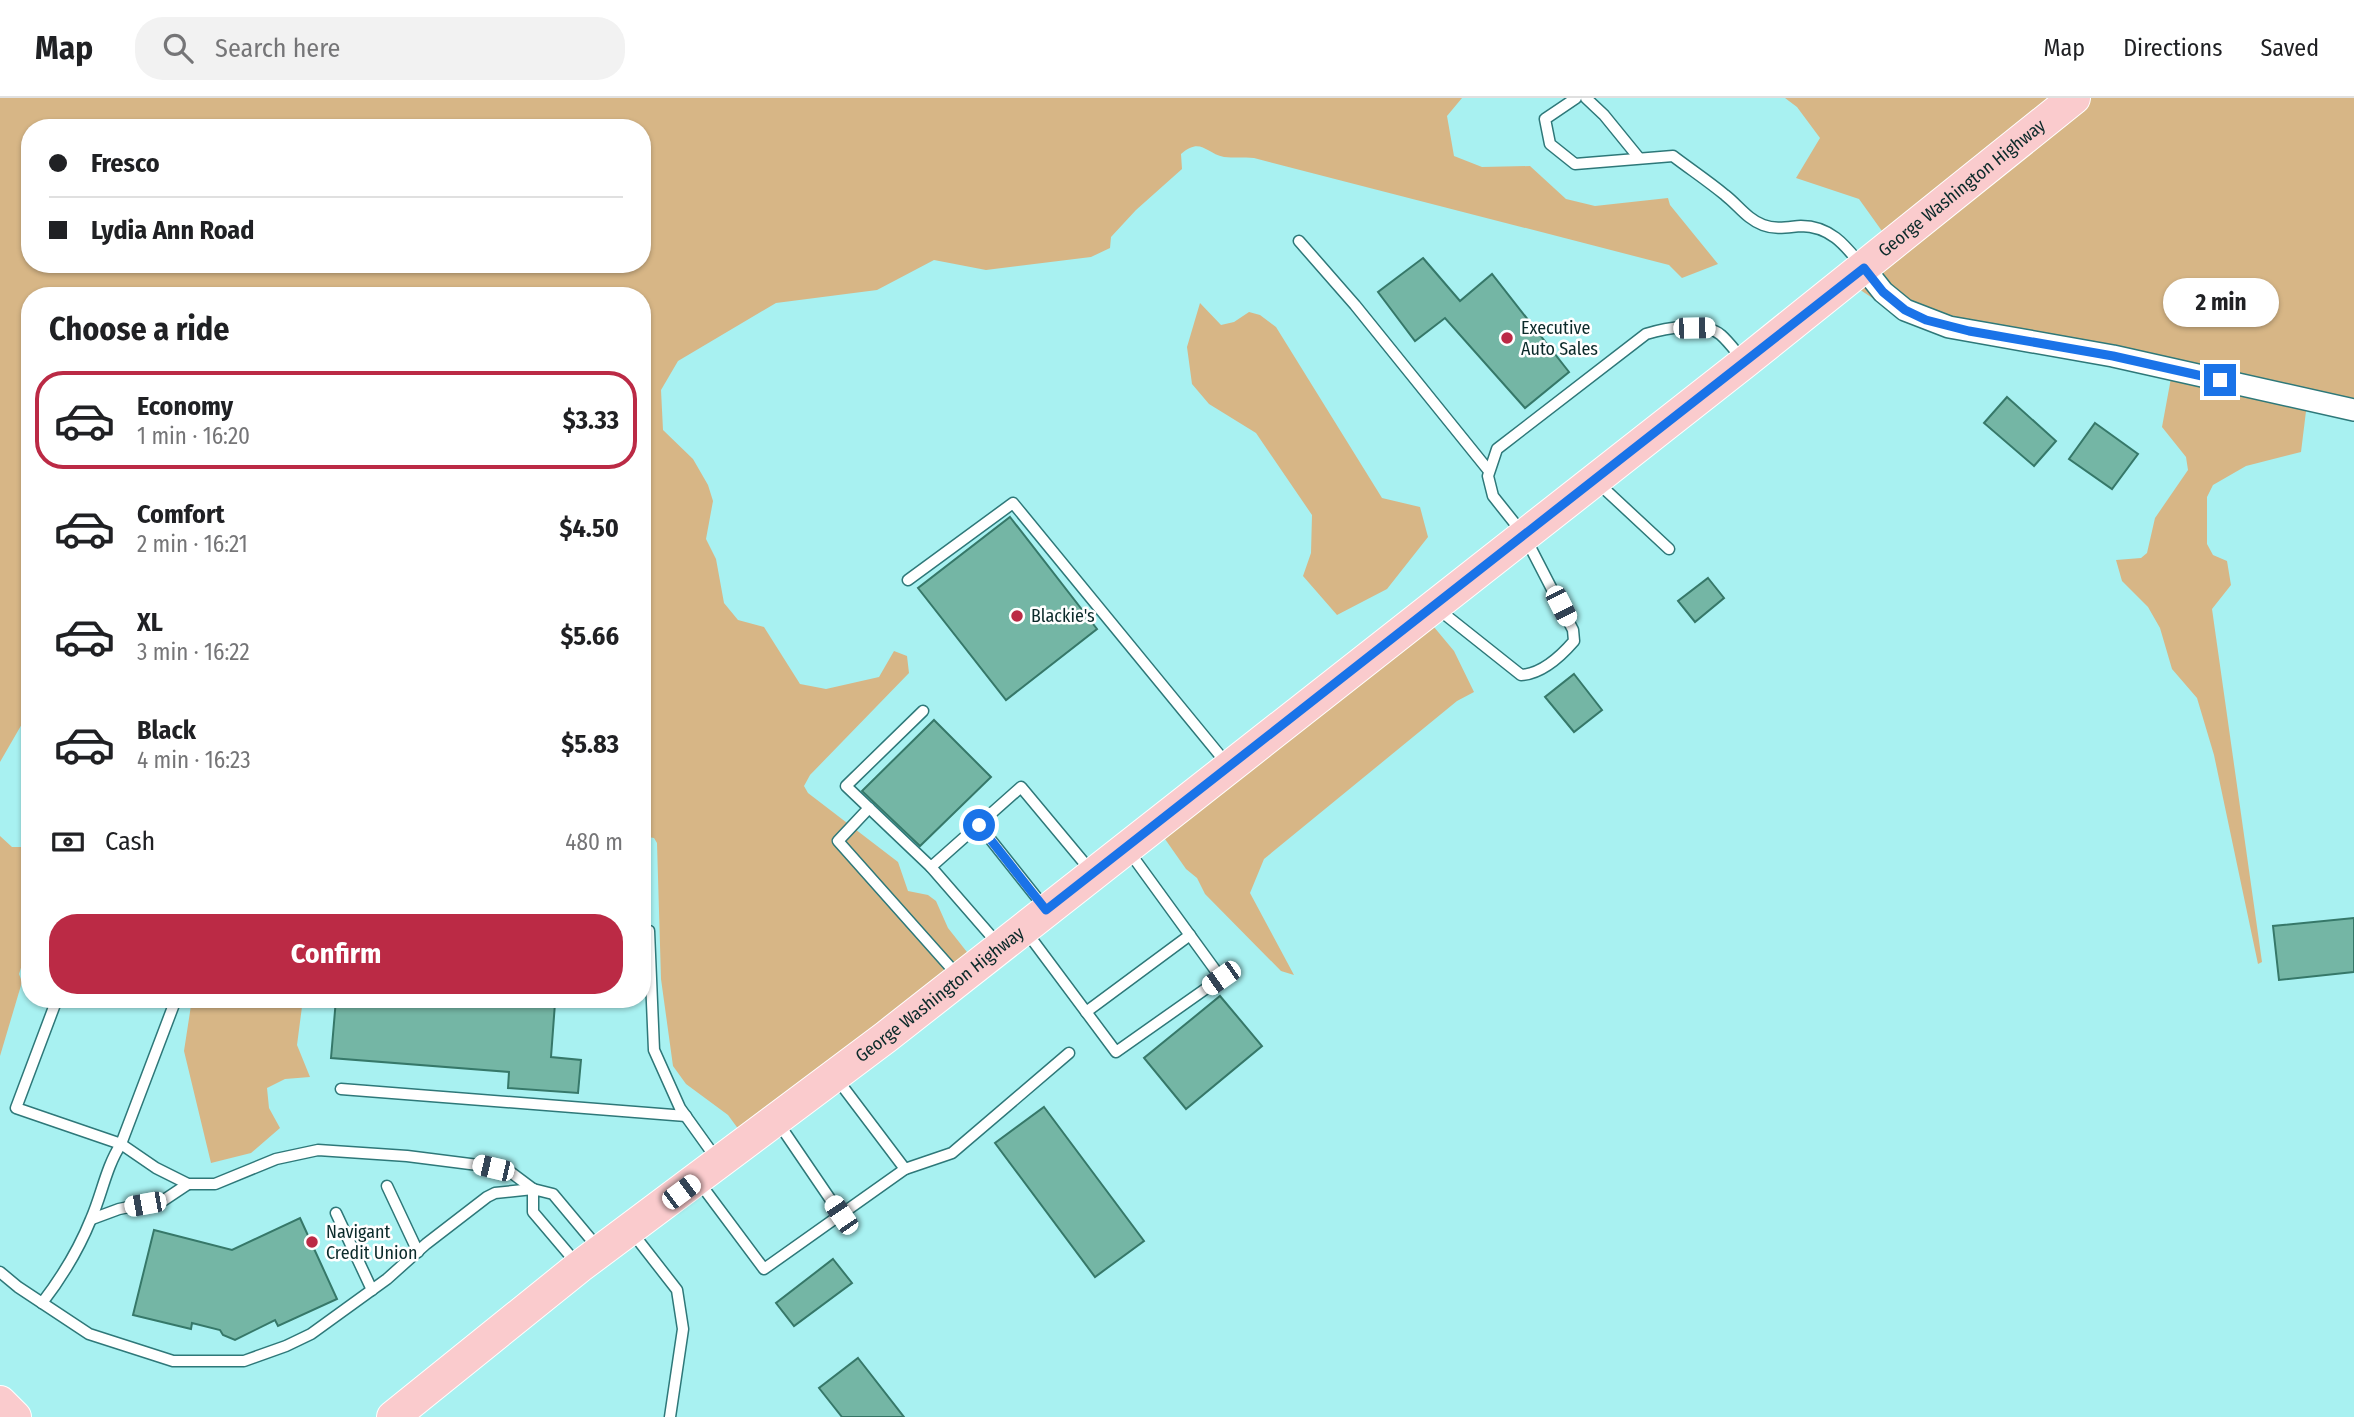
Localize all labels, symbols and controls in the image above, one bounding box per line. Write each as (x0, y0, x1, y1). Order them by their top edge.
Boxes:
search box (135, 17, 625, 80)
text: Map (35, 28, 93, 68)
icon: search (159, 29, 197, 67)
text: Search here (215, 33, 340, 64)
text: Map (2044, 34, 2085, 62)
text: Directions (2123, 34, 2222, 62)
text: Saved (2260, 34, 2319, 62)
street label: George Washington Highway (1874, 114, 2050, 262)
text: Fresco (91, 148, 160, 179)
text: Lydia Ann Road (91, 215, 254, 246)
callout: 2 min (2162, 278, 2278, 328)
text: 2 min (2196, 288, 2247, 316)
text: Choose a ride (49, 310, 230, 348)
place label: Executive Auto Sales (1521, 317, 1598, 360)
car (1673, 317, 1716, 339)
marker: Executive Auto Sales (1499, 330, 1515, 346)
route end (2204, 364, 2236, 396)
icon: car (53, 389, 116, 452)
text: Economy (137, 391, 233, 422)
text: $3.33 (563, 405, 619, 436)
text: 1 min · 16:20 (137, 422, 250, 450)
icon: car (53, 497, 116, 560)
text: Comfort (137, 499, 225, 530)
text: $4.50 (560, 513, 619, 544)
text: 2 min · 16:21 (137, 530, 248, 558)
car (1543, 583, 1580, 629)
icon: car (53, 605, 116, 668)
place label: Blackie's (1031, 605, 1095, 627)
text: XL (137, 607, 163, 638)
marker: Blackie's (1009, 608, 1025, 624)
text: $5.66 (560, 621, 619, 652)
text: 3 min · 16:22 (137, 638, 250, 666)
icon: car (53, 713, 116, 776)
text: Black (137, 715, 196, 746)
text: $5.83 (561, 729, 619, 760)
text: 4 min · 16:23 (137, 746, 251, 774)
route start (963, 809, 995, 841)
icon: cash (49, 823, 87, 861)
text: Cash (105, 826, 155, 857)
text: 480 m (565, 828, 623, 856)
button: Confirm (49, 914, 623, 994)
street label: George Washington Highway (851, 922, 1028, 1067)
car (1198, 957, 1245, 999)
car (471, 1153, 516, 1183)
car (658, 1171, 705, 1213)
car (123, 1190, 168, 1218)
car (821, 1192, 862, 1238)
place label: Navigant Credit Union (326, 1221, 417, 1264)
marker: Navigant Credit Union (304, 1234, 320, 1250)

